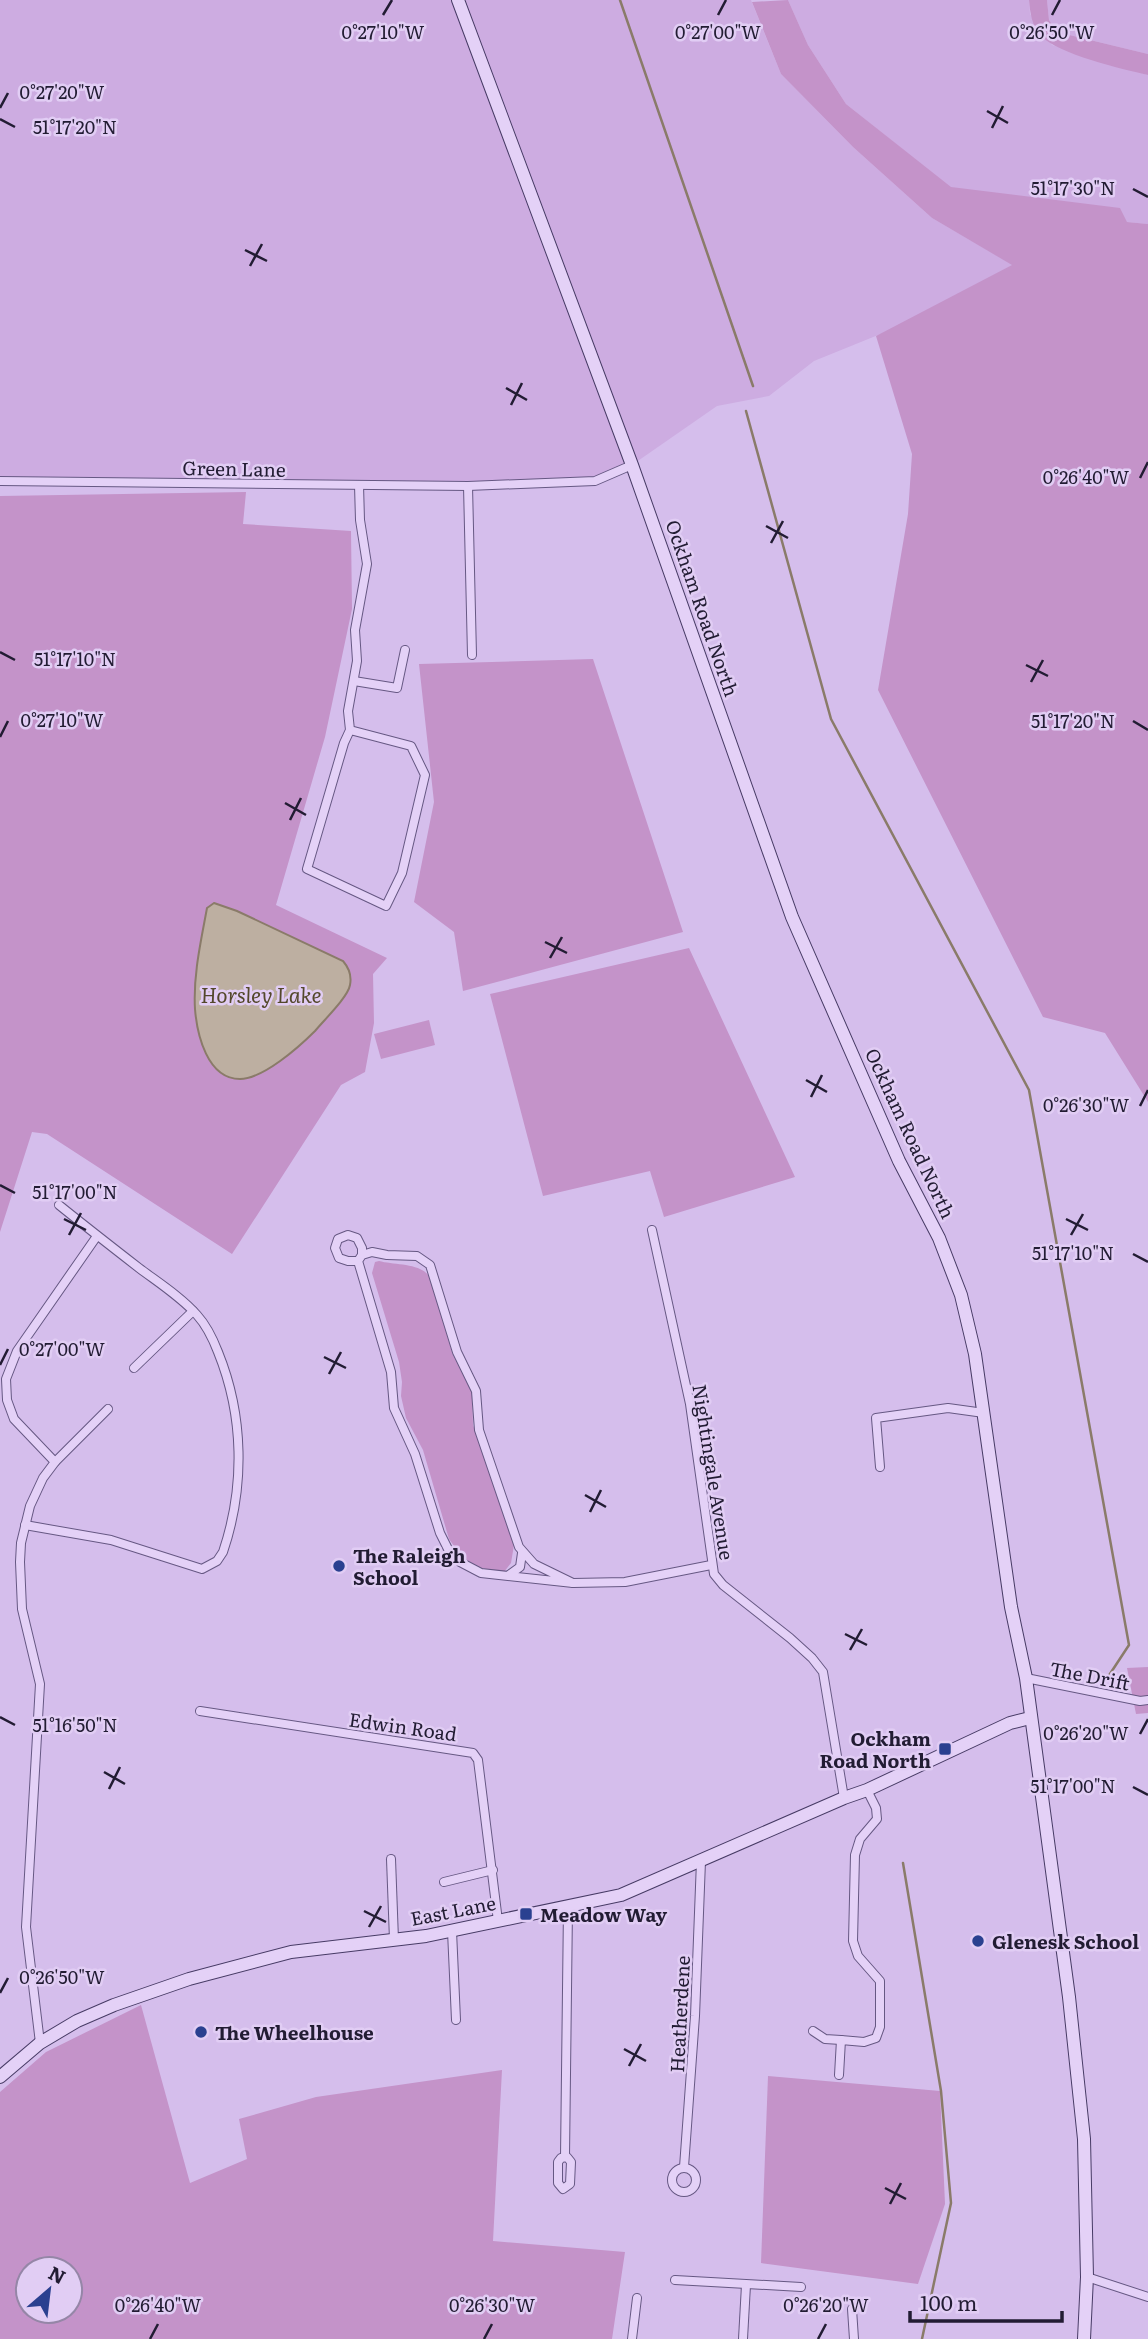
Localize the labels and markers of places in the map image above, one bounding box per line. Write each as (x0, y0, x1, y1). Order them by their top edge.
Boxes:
place label: The Raleigh School (353, 1541, 466, 1591)
marker: The Raleigh School (331, 1558, 347, 1574)
place label: Ockham Road North (820, 1724, 931, 1774)
marker: Ockham Road North (937, 1741, 953, 1757)
place label: Meadow Way (540, 1900, 667, 1928)
marker: Meadow Way (518, 1906, 534, 1922)
place label: Glenesk School (992, 1927, 1139, 1955)
marker: Glenesk School (970, 1933, 986, 1949)
place label: The Wheelhouse (215, 2018, 374, 2046)
marker: The Wheelhouse (193, 2024, 209, 2040)

